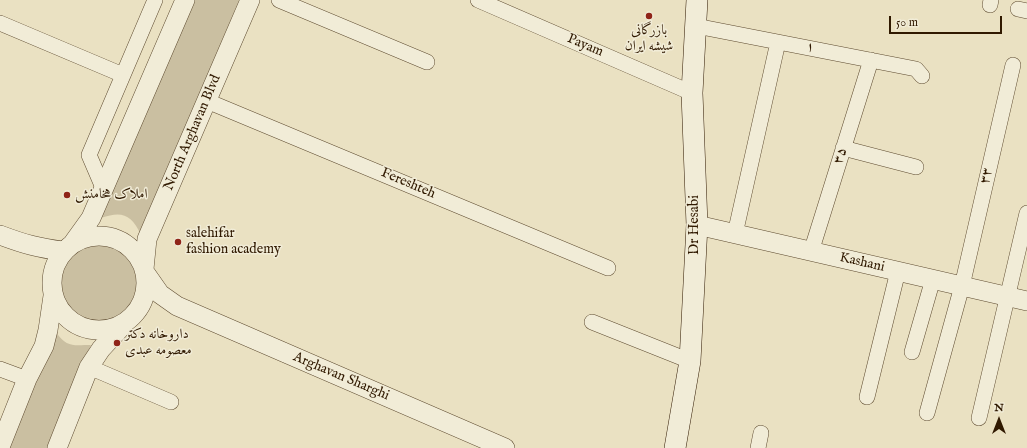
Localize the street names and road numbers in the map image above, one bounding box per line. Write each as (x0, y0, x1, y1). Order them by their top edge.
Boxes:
street label: Payam (564, 31, 606, 61)
street label: ۱ (804, 39, 816, 57)
street label: North Arghavan Blvd (161, 72, 225, 194)
street label: ۳۵ (831, 146, 851, 166)
street label: Fereshteh (378, 165, 438, 203)
street label: ۳۳ (977, 166, 997, 186)
street label: Dr Hesabi (687, 195, 703, 255)
street label: Kashani (838, 250, 886, 276)
street label: Arghavan Sharghi (290, 349, 392, 405)

